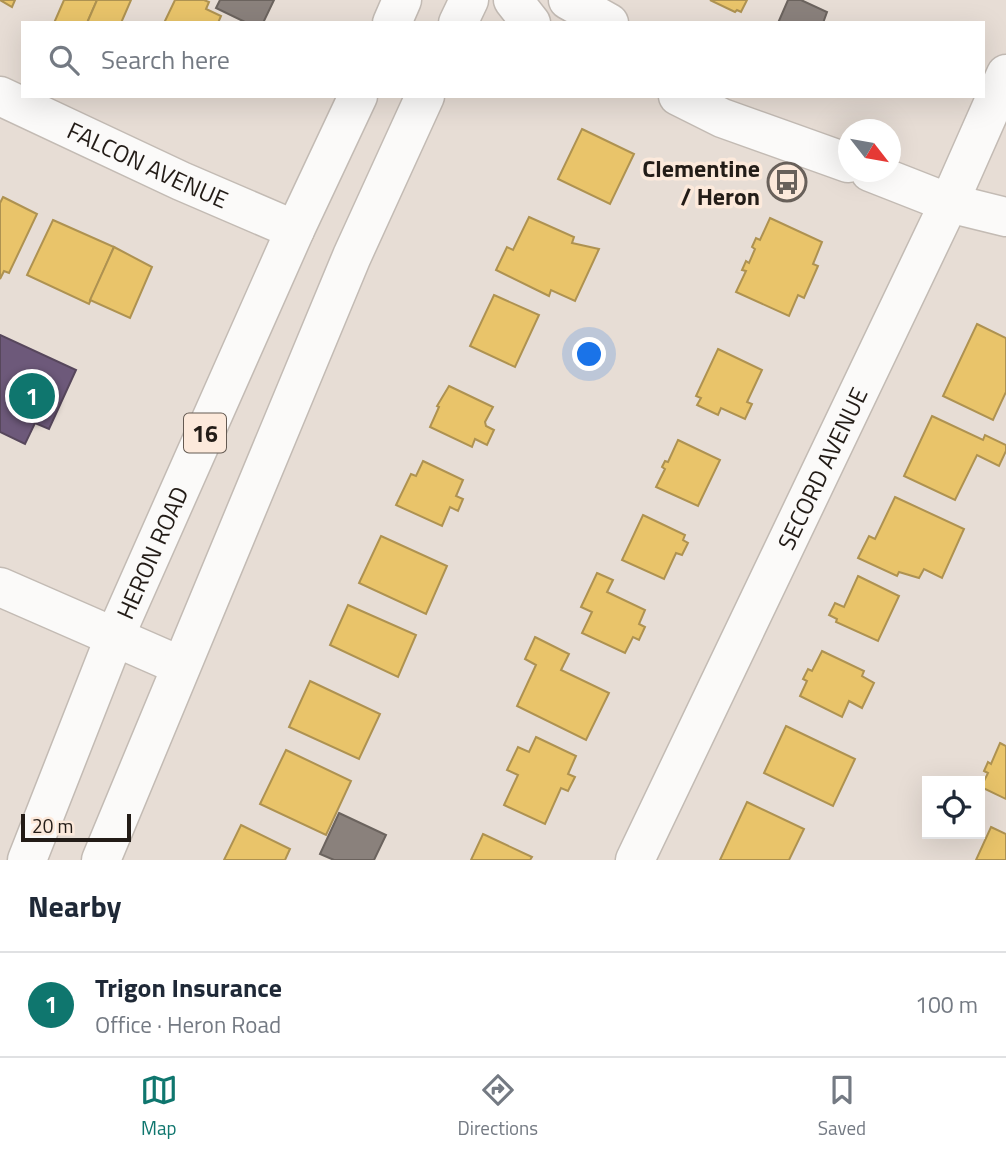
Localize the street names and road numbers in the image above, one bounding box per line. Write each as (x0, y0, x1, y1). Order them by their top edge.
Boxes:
street label: FALCON AVENUE (61, 112, 234, 217)
street label: SECORD AVENUE (768, 381, 876, 556)
road number: 16 (184, 414, 226, 452)
street label: HERON ROAD (107, 480, 197, 625)

